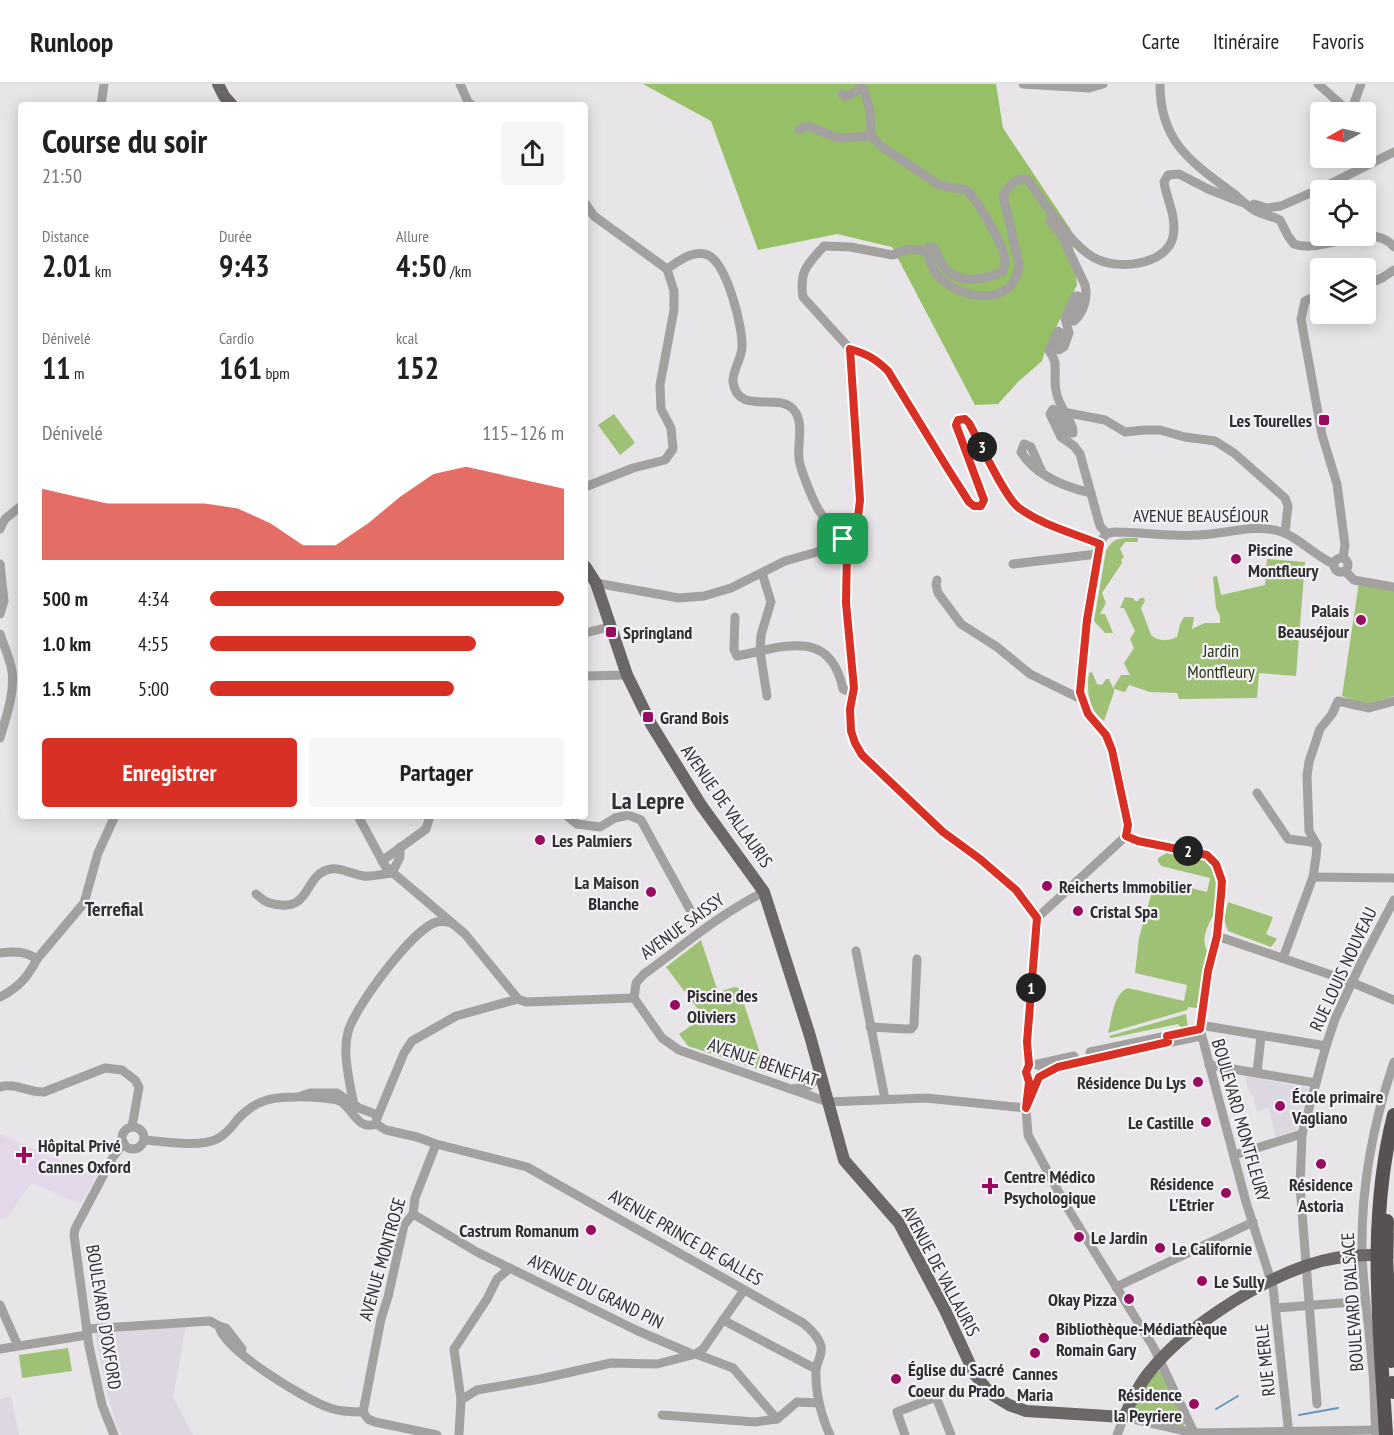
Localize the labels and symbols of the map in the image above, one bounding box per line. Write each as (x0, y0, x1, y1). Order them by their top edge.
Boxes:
north arrow (1310, 102, 1376, 168)
place label: Les Tourelles (1229, 409, 1312, 432)
marker: Les Tourelles (1317, 413, 1331, 427)
pin: 3 (967, 432, 997, 462)
street label: AVENUE BEAUSÉJOUR (1133, 504, 1269, 527)
pin (817, 513, 868, 564)
place label: Piscine Montfleury (1248, 538, 1319, 582)
marker: Piscine Montfleury (1229, 552, 1243, 566)
place label: Palais Beauséjour (1278, 599, 1350, 643)
marker: Palais Beauséjour (1354, 613, 1368, 627)
place label: Springland (623, 621, 692, 644)
marker: Springland (604, 625, 618, 639)
park label: Jardin Montfleury (1187, 639, 1255, 683)
place label: Grand Bois (660, 706, 729, 729)
marker: Grand Bois (641, 710, 655, 724)
street label: AVENUE DE VALLAURIS (676, 740, 778, 872)
district label: La Lepre (612, 785, 684, 816)
place label: Les Palmiers (552, 829, 632, 852)
marker: Les Palmiers (533, 833, 547, 847)
pin: 2 (1173, 836, 1203, 866)
place label: La Maison Blanche (574, 871, 639, 915)
place label: Reicherts Immobilier (1059, 875, 1192, 898)
marker: Reicherts Immobilier (1040, 879, 1054, 893)
marker: La Maison Blanche (644, 885, 658, 899)
street label: AVENUE SAISSY (635, 887, 729, 964)
district label: Terrefial (85, 896, 143, 922)
place label: Cristal Spa (1090, 900, 1158, 923)
street label: RUE LOUIS NOUVEAU (1304, 903, 1382, 1035)
marker: Cristal Spa (1071, 904, 1085, 918)
pin: 1 (1016, 973, 1046, 1003)
place label: Piscine des Oliviers (687, 984, 758, 1028)
marker: Piscine des Oliviers (668, 998, 682, 1012)
street label: AVENUE BENEFIAT (705, 1032, 821, 1092)
street label: BOULEVARD MONTFLEURY (1207, 1036, 1275, 1205)
place label: Résidence Du Lys (1077, 1071, 1186, 1094)
marker: Résidence Du Lys (1191, 1075, 1205, 1089)
place label: École primaire Vagliano (1291, 1085, 1384, 1129)
marker: École primaire Vagliano (1273, 1099, 1287, 1113)
place label: Le Castille (1128, 1111, 1194, 1134)
marker: Le Castille (1199, 1115, 1213, 1129)
place label: Hôpital Privé Cannes Oxford (38, 1134, 131, 1178)
marker: Hôpital Privé Cannes Oxford (15, 1146, 33, 1164)
marker: Résidence Astoria (1314, 1157, 1328, 1171)
place label: Centre Médico Psychologique (1004, 1165, 1096, 1209)
place label: Résidence L'Etrier (1150, 1172, 1215, 1216)
place label: Résidence Astoria (1289, 1173, 1353, 1217)
marker: Centre Médico Psychologique (981, 1177, 999, 1195)
street label: AVENUE PRINCE DE GALLES (605, 1184, 767, 1291)
marker: Résidence L'Etrier (1219, 1186, 1233, 1200)
street label: AVENUE MONTROSE (353, 1195, 411, 1323)
street label: AVENUE DE VALLAURIS (897, 1202, 985, 1341)
place label: Castrum Romanum (459, 1219, 579, 1242)
marker: Castrum Romanum (584, 1223, 598, 1237)
place label: Le Jardin (1091, 1226, 1148, 1249)
marker: Le Jardin (1072, 1230, 1086, 1244)
street label: BOULEVARD D'ALSACE (1336, 1232, 1368, 1372)
place label: Le Californie (1172, 1237, 1253, 1260)
marker: Le Californie (1153, 1241, 1167, 1255)
street label: BOULEVARD D'OXFORD (81, 1243, 127, 1391)
street label: AVENUE DU GRAND PIN (525, 1248, 667, 1334)
place label: Le Sully (1214, 1270, 1265, 1293)
marker: Le Sully (1195, 1274, 1209, 1288)
place label: Okay Pizza (1048, 1288, 1117, 1311)
marker: Okay Pizza (1122, 1292, 1136, 1306)
place label: Bibliothèque-Médiathèque Romain Gary (1056, 1317, 1228, 1361)
street label: RUE MERLE (1250, 1323, 1280, 1397)
marker: Bibliothèque-Médiathèque Romain Gary (1037, 1331, 1051, 1345)
marker: Cannes Maria (1028, 1346, 1042, 1360)
place label: Église du Sacré Coeur du Prado (908, 1358, 1005, 1402)
place label: Cannes Maria (1012, 1362, 1058, 1406)
marker: Église du Sacré Coeur du Prado (889, 1372, 903, 1386)
place label: Résidence la Peyriere (1114, 1383, 1182, 1427)
marker: Résidence la Peyriere (1187, 1397, 1201, 1411)

